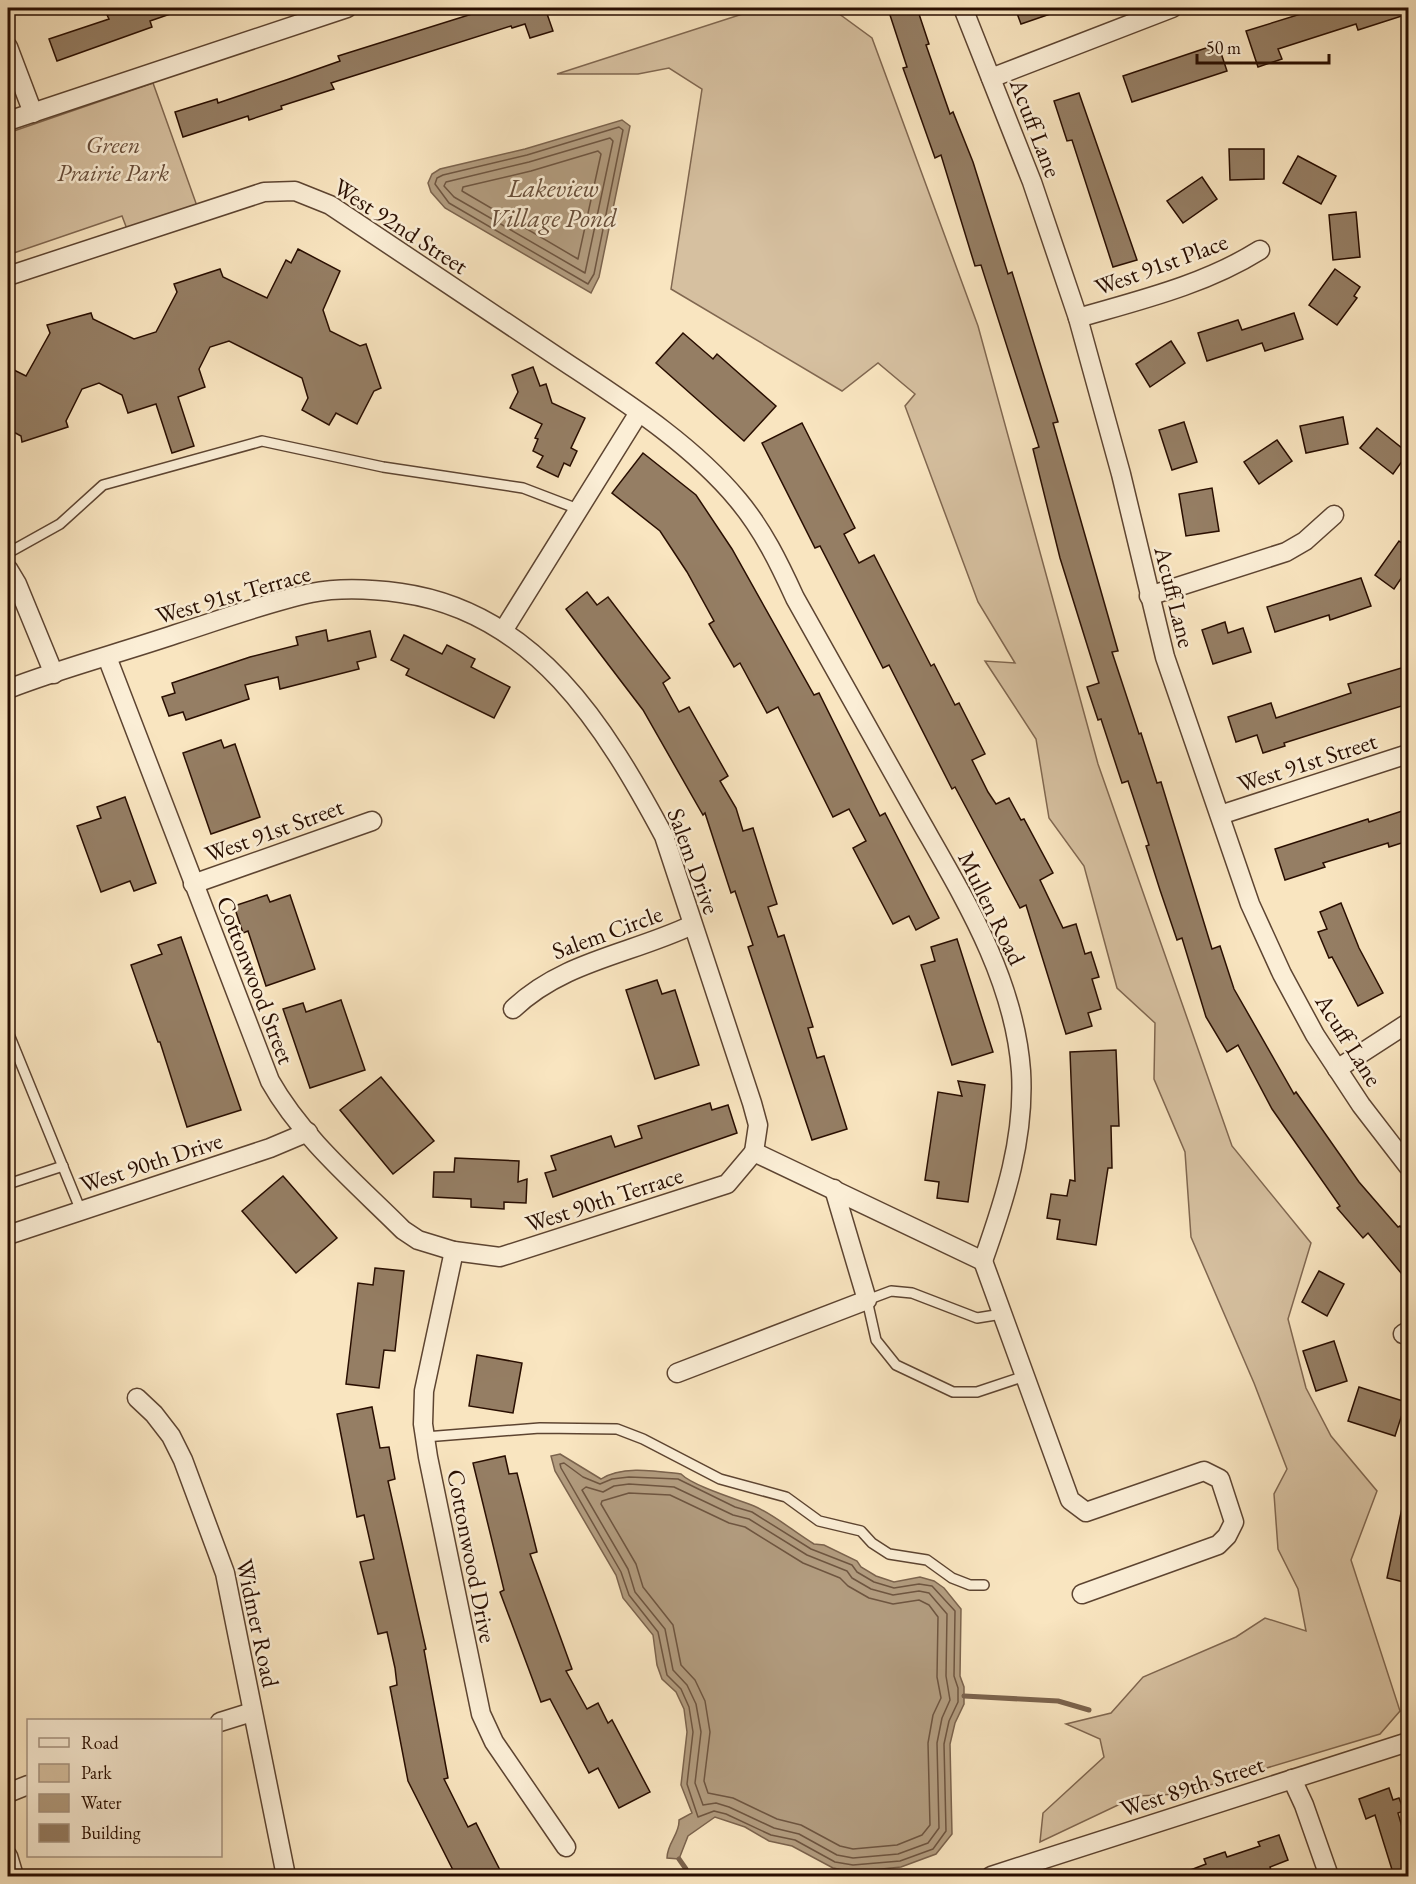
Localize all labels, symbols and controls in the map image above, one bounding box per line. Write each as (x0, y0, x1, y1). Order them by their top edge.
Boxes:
scale bar (1197, 27, 1329, 65)
text: 50 m (1206, 36, 1241, 59)
street label: Acuff Lane (1003, 73, 1069, 182)
park label: Green Prairie Park (57, 129, 169, 188)
street label: West 92nd Street (328, 171, 475, 281)
water label: Lakeview Village Pond (489, 171, 618, 235)
street label: West 91st Place (1090, 226, 1232, 302)
street label: Acuff Lane (1147, 542, 1203, 651)
street label: West 91st Terrace (152, 557, 314, 631)
street label: West 91st Street (1233, 725, 1381, 799)
street label: West 91st Street (201, 790, 348, 869)
street label: Salem Drive (661, 804, 727, 918)
street label: Mullen Road (951, 846, 1033, 971)
street label: Cottonwood Street (210, 892, 302, 1069)
street label: Salem Circle (548, 898, 666, 966)
street label: Acuff Lane (1308, 987, 1390, 1092)
street label: West 90th Drive (76, 1124, 226, 1200)
street label: West 90th Terrace (521, 1159, 687, 1239)
street label: Cottonwood Drive (440, 1467, 504, 1645)
street label: Widmer Road (229, 1556, 287, 1691)
legend (27, 1719, 222, 1857)
text: Road (81, 1731, 120, 1754)
street label: West 89th Street (1116, 1748, 1268, 1824)
text: Park (81, 1761, 112, 1784)
text: Water (81, 1791, 122, 1814)
text: Building (81, 1821, 141, 1844)

